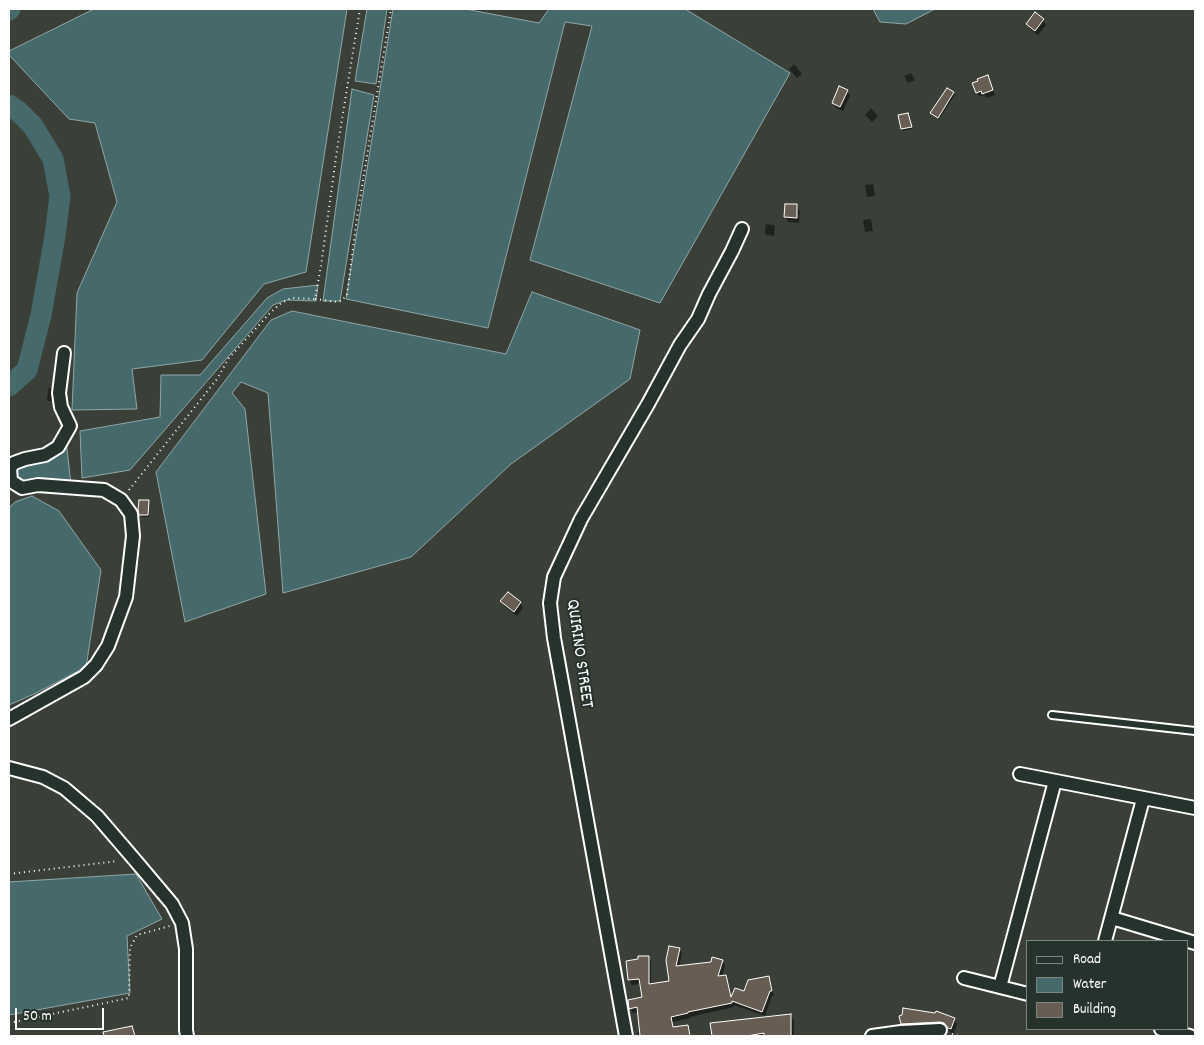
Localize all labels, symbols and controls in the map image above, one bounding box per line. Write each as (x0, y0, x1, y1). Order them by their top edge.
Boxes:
street label: QUIRINO STREET (560, 598, 596, 710)
legend (1026, 940, 1189, 1030)
text: Road (1073, 949, 1101, 971)
text: Water (1073, 974, 1106, 996)
scale bar (18, 998, 106, 1030)
text: Building (1073, 999, 1116, 1021)
text: 50 m (23, 1006, 52, 1028)

